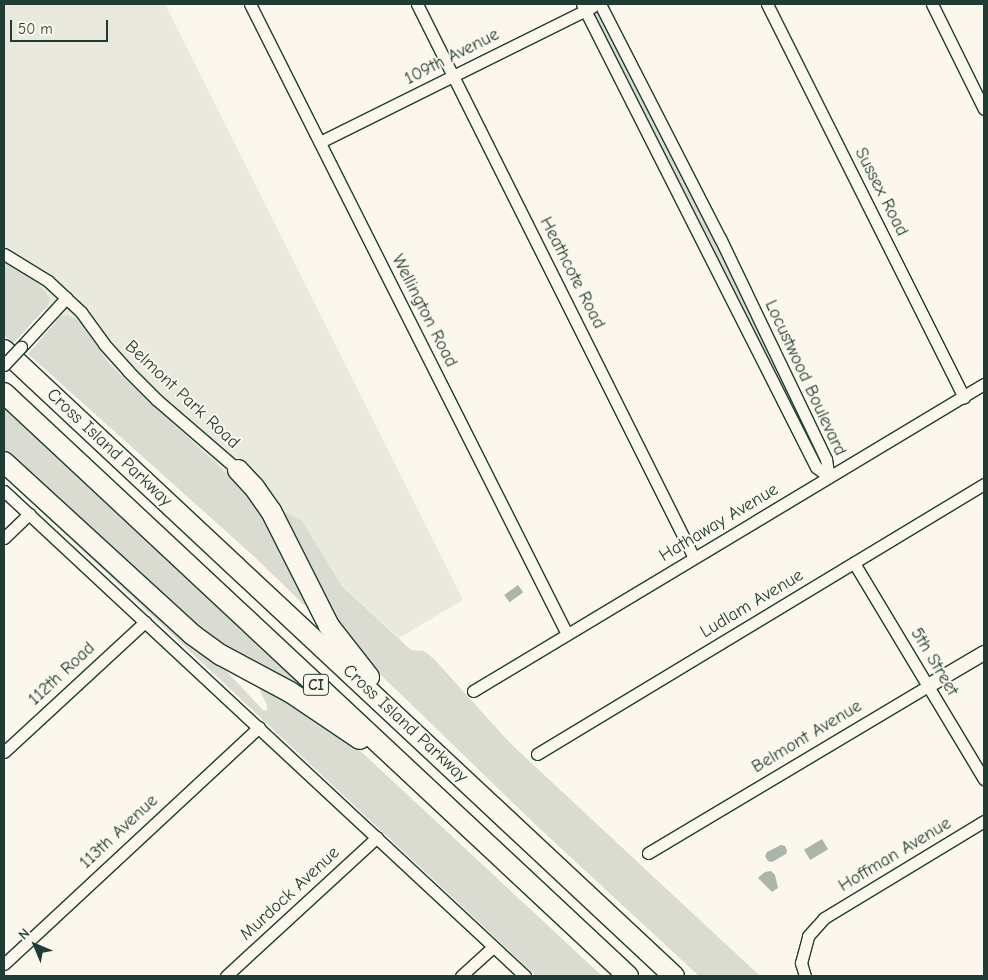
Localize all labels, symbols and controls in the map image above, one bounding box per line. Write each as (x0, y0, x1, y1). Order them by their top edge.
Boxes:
scale bar (12, 10, 110, 42)
text: 50 m (18, 20, 53, 38)
street label: 109th Avenue (401, 24, 503, 90)
street label: Sussex Road (849, 144, 913, 240)
street label: Heathcote Road (535, 213, 609, 333)
street label: Wellington Road (386, 251, 462, 371)
street label: Locustwood Boulevard (759, 297, 851, 459)
street label: Belmont Park Road (120, 336, 244, 454)
street label: Cross Island Parkway (42, 384, 176, 512)
street label: Hathaway Avenue (656, 479, 782, 567)
street label: Ludlam Avenue (697, 565, 807, 643)
street label: 5th Street (905, 624, 963, 700)
street label: 112th Road (24, 638, 100, 710)
street label: Cross Island Parkway (338, 660, 472, 788)
road number: CI (302, 672, 330, 698)
street label: Belmont Avenue (748, 696, 866, 778)
street label: 113th Avenue (75, 790, 163, 874)
street label: Hoffman Avenue (835, 813, 955, 897)
street label: Murdock Avenue (236, 842, 344, 946)
north arrow (10, 920, 60, 970)
text: N (15, 925, 33, 943)

